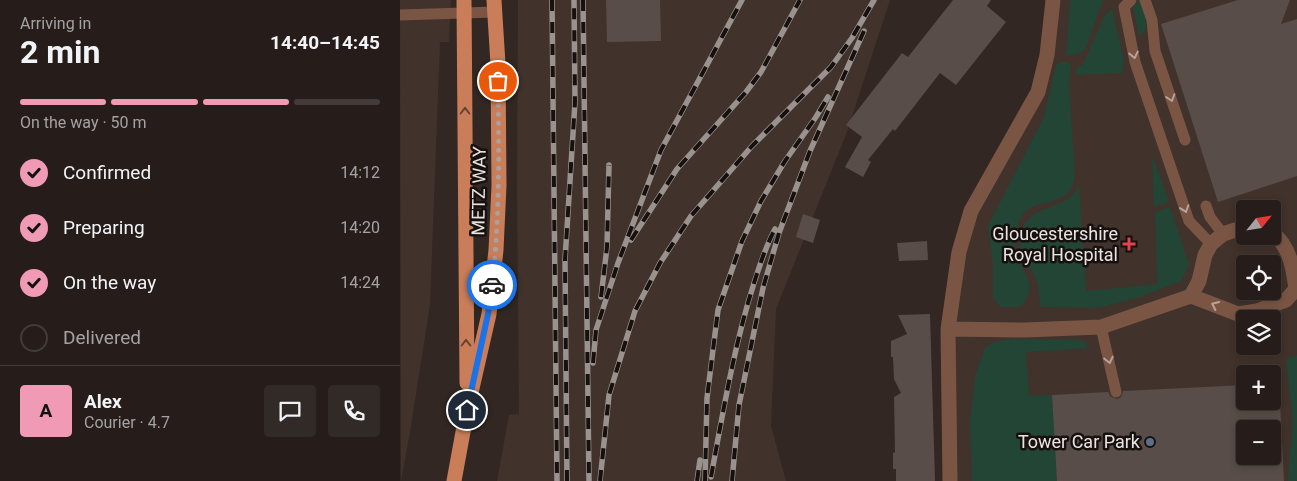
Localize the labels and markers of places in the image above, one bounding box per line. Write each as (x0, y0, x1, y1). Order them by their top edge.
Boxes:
pin (477, 60, 519, 102)
place label: Gloucestershire Royal Hospital (992, 223, 1118, 265)
marker: Gloucestershire Royal Hospital (1122, 237, 1136, 251)
pin (446, 389, 488, 431)
place label: Tower Car Park (1018, 431, 1141, 452)
marker: Tower Car Park (1144, 436, 1156, 448)

